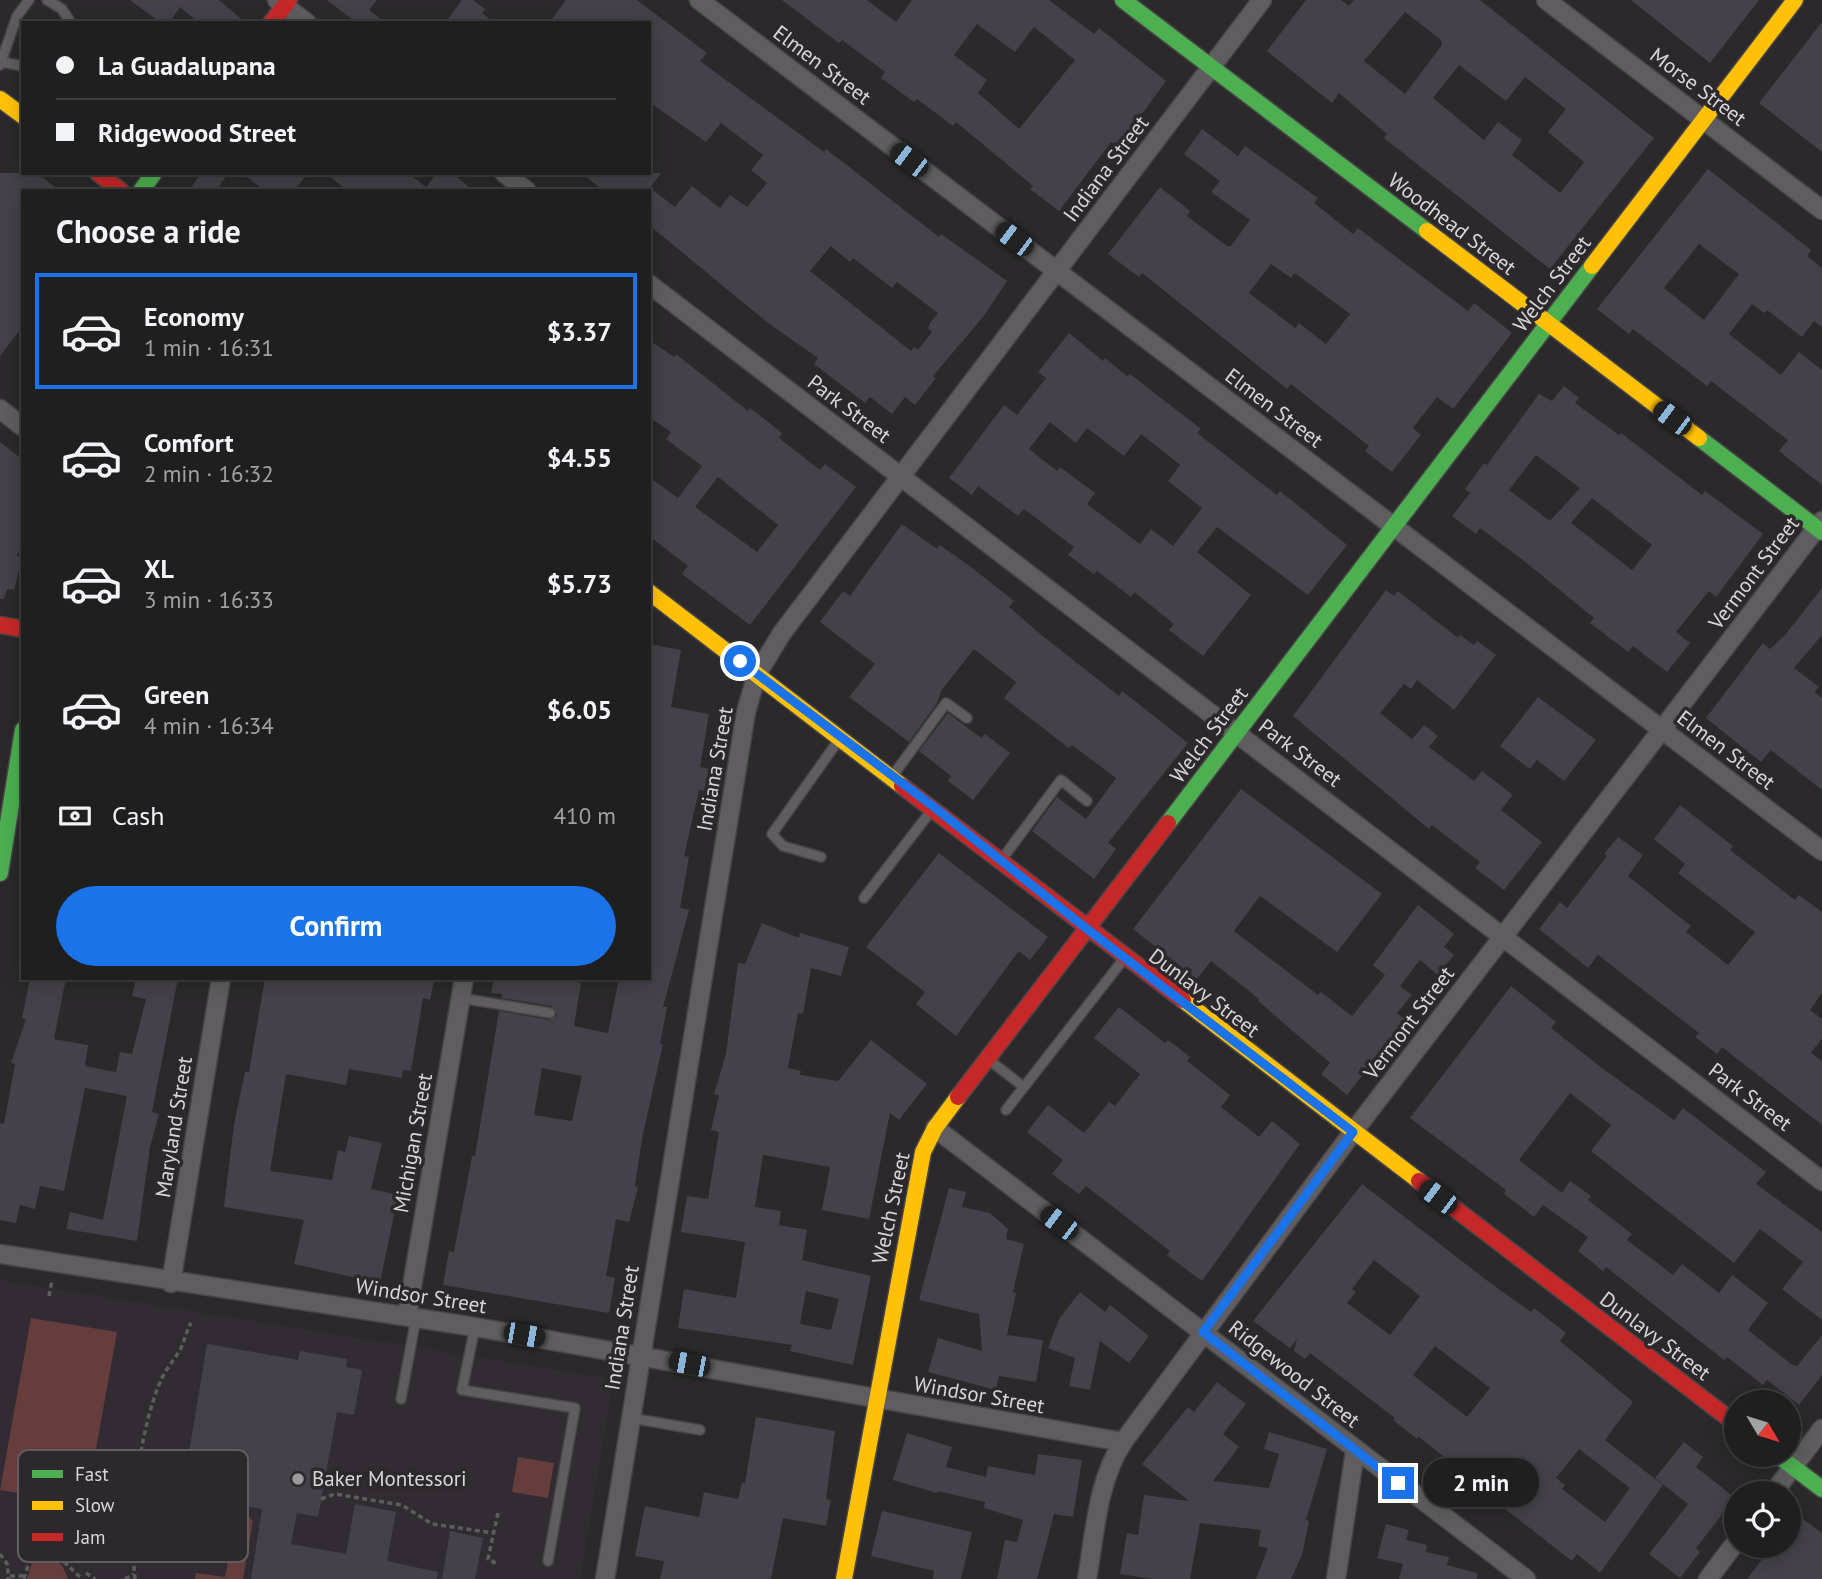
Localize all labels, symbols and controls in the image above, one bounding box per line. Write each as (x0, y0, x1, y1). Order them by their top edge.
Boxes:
street label: Elmen Street (768, 19, 877, 110)
street label: Morse Street (1645, 42, 1752, 132)
text: La Guadalupana (98, 49, 276, 82)
street label: Indiana Street (1057, 110, 1154, 227)
text: Ridgewood Street (98, 116, 296, 149)
car (886, 139, 933, 181)
street label: Woodhead Street (1383, 167, 1522, 281)
text: Choose a ride (56, 210, 241, 252)
car (991, 218, 1038, 260)
street label: Welch Street (1507, 230, 1597, 337)
icon: car (60, 300, 123, 363)
text: Economy (144, 300, 244, 333)
text: $3.37 (547, 315, 612, 348)
text: 1 min · 16:31 (144, 333, 274, 362)
street label: Elmen Street (1220, 362, 1329, 453)
street label: Park Street (802, 369, 896, 449)
car (1649, 397, 1696, 439)
icon: car (60, 426, 123, 489)
text: Comfort (144, 426, 234, 459)
text: $4.55 (547, 441, 612, 474)
text: 2 min · 16:32 (144, 459, 274, 488)
street label: Vermont Street (1702, 511, 1805, 635)
icon: car (60, 552, 123, 615)
text: XL (144, 552, 174, 585)
text: $5.73 (547, 567, 612, 600)
text: 3 min · 16:33 (144, 585, 274, 614)
route start (724, 645, 756, 677)
icon: car (60, 678, 123, 741)
text: Green (144, 678, 209, 711)
street label: Welch Street (1164, 681, 1254, 788)
text: $6.05 (547, 693, 612, 726)
street label: Indiana Street (690, 704, 739, 833)
street label: Elmen Street (1672, 704, 1781, 795)
text: 4 min · 16:34 (144, 711, 274, 740)
street label: Park Street (1253, 713, 1347, 793)
icon: cash (56, 797, 94, 835)
text: Cash (112, 799, 164, 832)
text: 410 m (554, 801, 616, 830)
button: Confirm (56, 886, 616, 966)
street label: Dunlavy Street (1144, 942, 1265, 1043)
street label: Vermont Street (1357, 961, 1460, 1085)
street label: Maryland Street (149, 1054, 198, 1199)
street label: Park Street (1703, 1057, 1797, 1137)
street label: Michigan Street (387, 1071, 438, 1215)
street label: Welch Street (866, 1150, 916, 1266)
car (1415, 1176, 1462, 1218)
car (1036, 1202, 1083, 1244)
street label: Indiana Street (598, 1264, 645, 1392)
street label: Windsor Street (354, 1272, 489, 1319)
street label: Dunlavy Street (1595, 1285, 1716, 1386)
street label: Ridgewood Street (1223, 1314, 1365, 1433)
car (502, 1321, 547, 1349)
car (667, 1350, 712, 1378)
street label: Windsor Street (912, 1370, 1047, 1419)
north arrow (1724, 1390, 1801, 1466)
map controls (1724, 1390, 1801, 1558)
legend (18, 1450, 248, 1562)
callout: 2 min (1422, 1458, 1538, 1508)
text: Fast (75, 1462, 109, 1486)
place label: Baker Montessori (312, 1465, 467, 1492)
route end (1382, 1467, 1414, 1499)
text: 2 min (1453, 1468, 1509, 1497)
marker: Baker Montessori (290, 1471, 306, 1487)
button: locate (1724, 1481, 1801, 1558)
text: Slow (75, 1493, 115, 1517)
text: Jam (74, 1525, 105, 1549)

